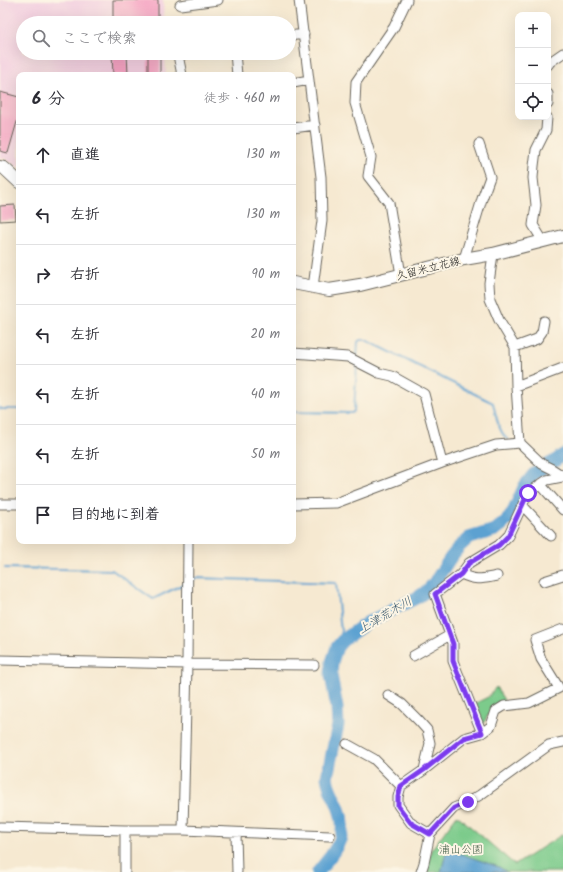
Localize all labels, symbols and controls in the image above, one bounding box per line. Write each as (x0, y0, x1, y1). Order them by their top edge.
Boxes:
map controls (515, 12, 551, 120)
button: + (515, 12, 551, 48)
search box (16, 16, 296, 60)
icon: search (30, 27, 52, 49)
text: ここで検索 (62, 27, 137, 51)
button: − (515, 48, 551, 84)
button: locate (515, 84, 551, 120)
text: 6 分 (32, 86, 65, 113)
text: 徒歩 · 460 m (204, 88, 280, 109)
text: 直進 (70, 143, 100, 167)
icon: ahead (32, 144, 54, 166)
text: 130 m (246, 144, 280, 165)
text: 左折 (70, 203, 100, 227)
icon: left (32, 204, 54, 226)
text: 130 m (246, 204, 280, 225)
street label: 久留米立花線 (394, 252, 462, 286)
text: 右折 (70, 263, 100, 287)
icon: right (32, 264, 54, 286)
text: 90 m (252, 264, 280, 285)
text: 左折 (70, 323, 100, 347)
icon: left (32, 324, 54, 346)
text: 20 m (250, 324, 280, 345)
text: 左折 (70, 383, 100, 407)
icon: left (32, 384, 54, 406)
text: 40 m (251, 384, 280, 405)
text: 左折 (70, 443, 100, 467)
icon: left (32, 444, 54, 466)
text: 50 m (251, 444, 280, 465)
route start (519, 484, 537, 502)
text: 目的地に到着 (70, 503, 160, 527)
icon: arrive (32, 504, 54, 526)
water label: 上津荒木川 (355, 592, 416, 639)
route end (459, 793, 477, 811)
park label: 浦山公園 (439, 841, 483, 859)

